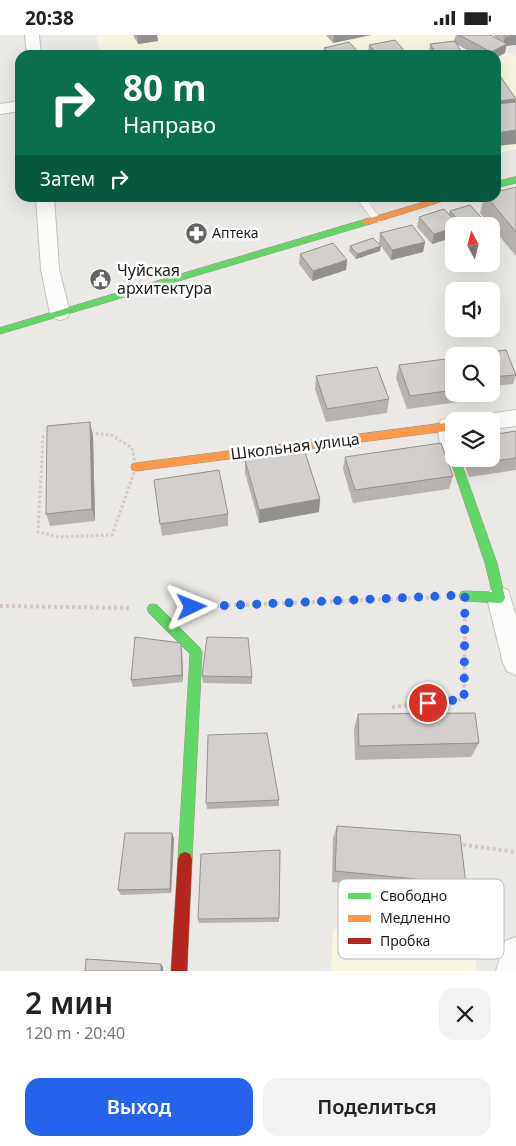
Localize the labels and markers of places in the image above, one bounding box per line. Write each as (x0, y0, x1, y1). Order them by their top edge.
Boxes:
pharmacy icon: Аптека (184, 221, 208, 245)
place label: Аптека (212, 223, 258, 242)
place label: Чуйская архитектура (117, 259, 212, 299)
public building icon: Чуйская архитектура (89, 267, 113, 291)
pin (407, 682, 449, 724)

